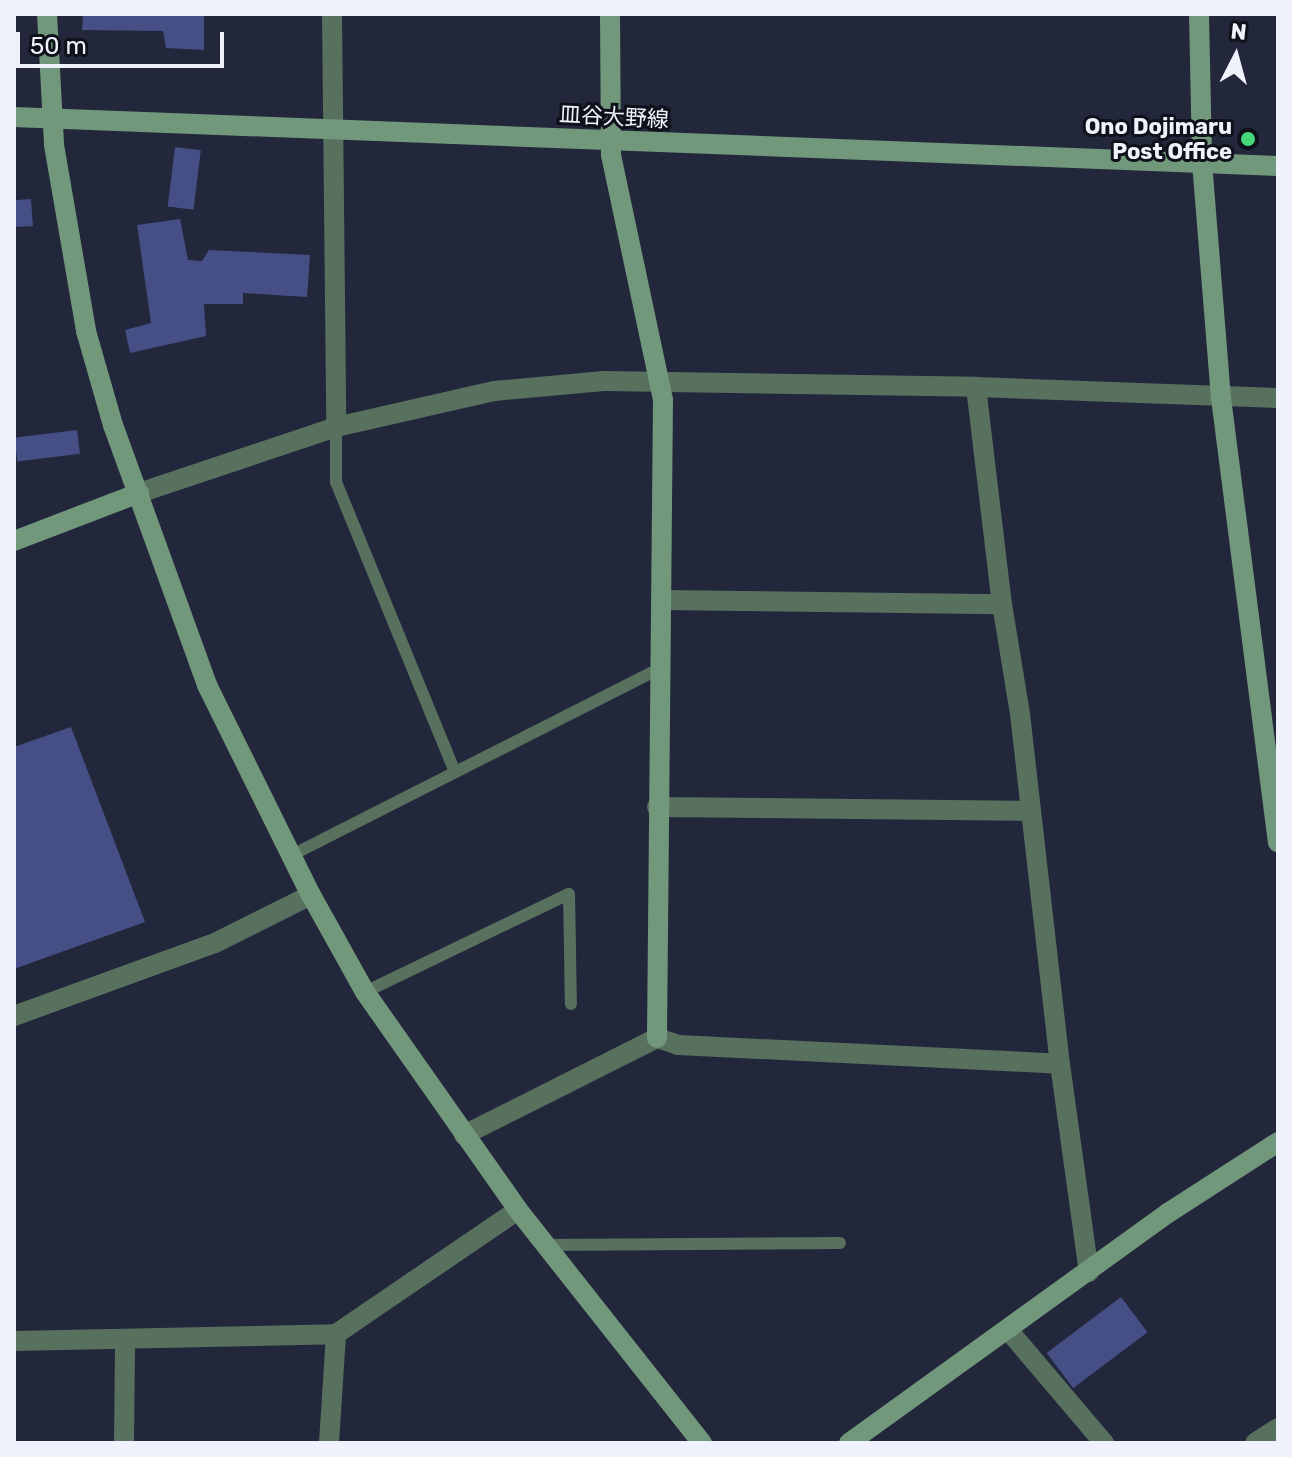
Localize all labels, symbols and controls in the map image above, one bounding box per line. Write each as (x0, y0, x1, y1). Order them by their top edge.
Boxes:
scale bar (20, 16, 228, 66)
north arrow (1196, 16, 1276, 96)
text: N (1229, 17, 1248, 46)
text: 50 m (30, 32, 87, 60)
street label: 皿谷大野線 (558, 101, 670, 133)
place label: Ono Dojimaru Post Office (1085, 113, 1232, 164)
marker: Ono Dojimaru Post Office (1239, 130, 1257, 148)

